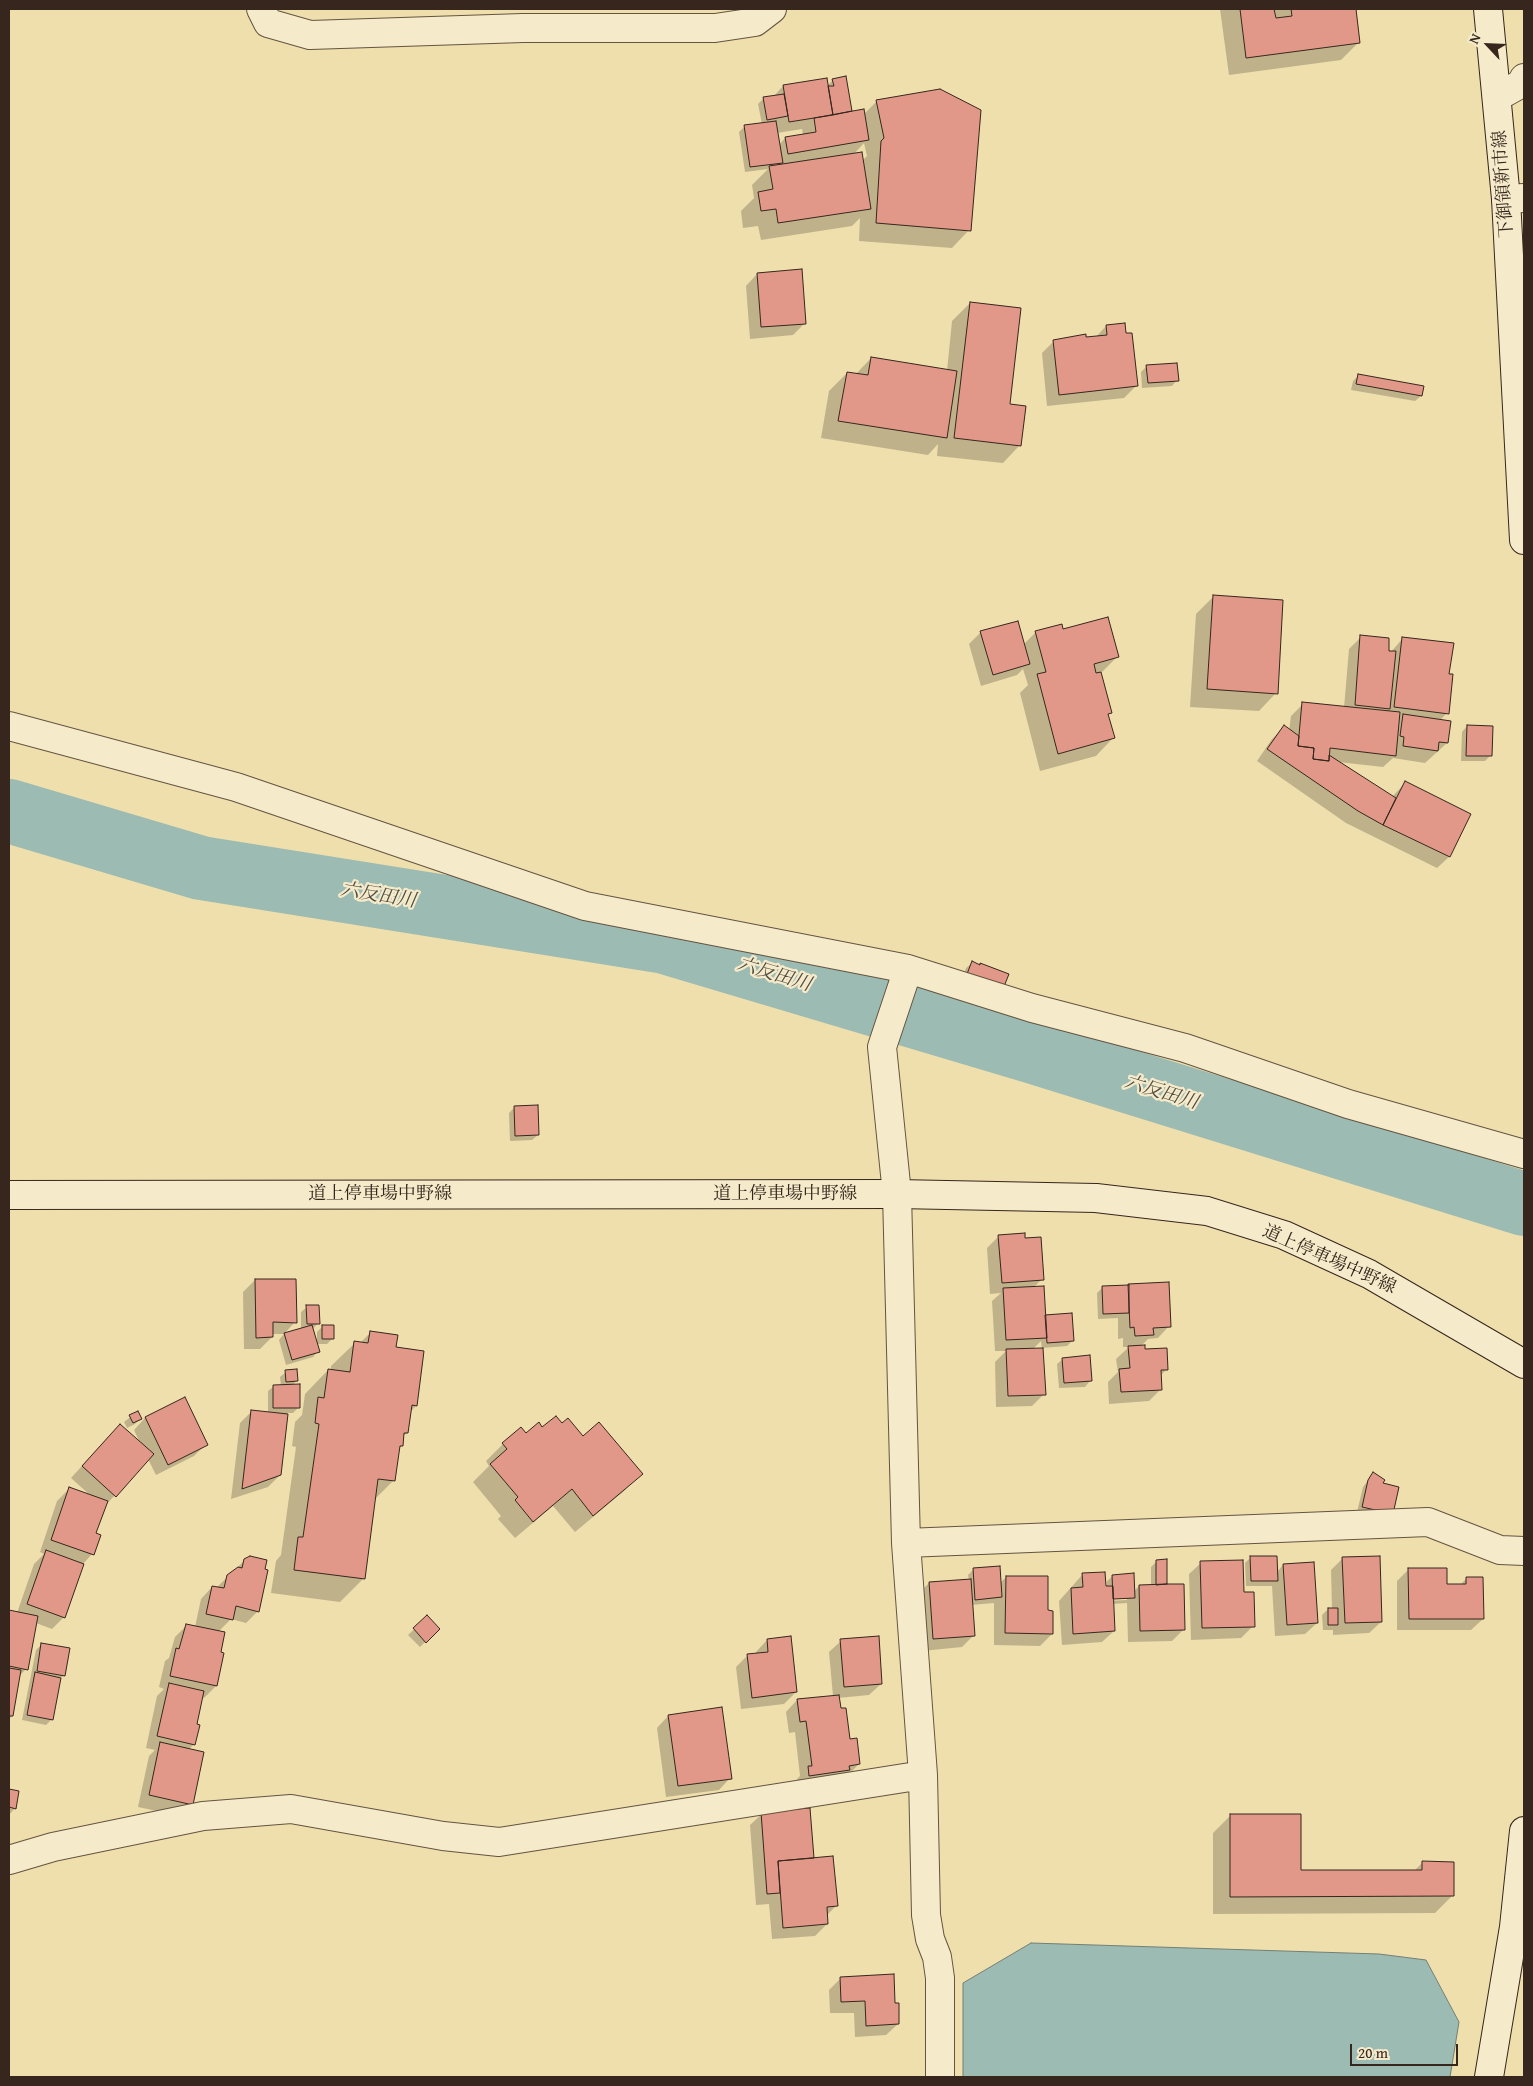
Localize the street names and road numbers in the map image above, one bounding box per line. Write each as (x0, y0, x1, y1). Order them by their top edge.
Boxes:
street label: 下御領新市線 (1489, 129, 1519, 239)
street label: 道上停車場中野線 (308, 1183, 452, 1205)
street label: 道上停車場中野線 (713, 1183, 857, 1205)
street label: 道上停車場中野線 (1259, 1221, 1399, 1299)

